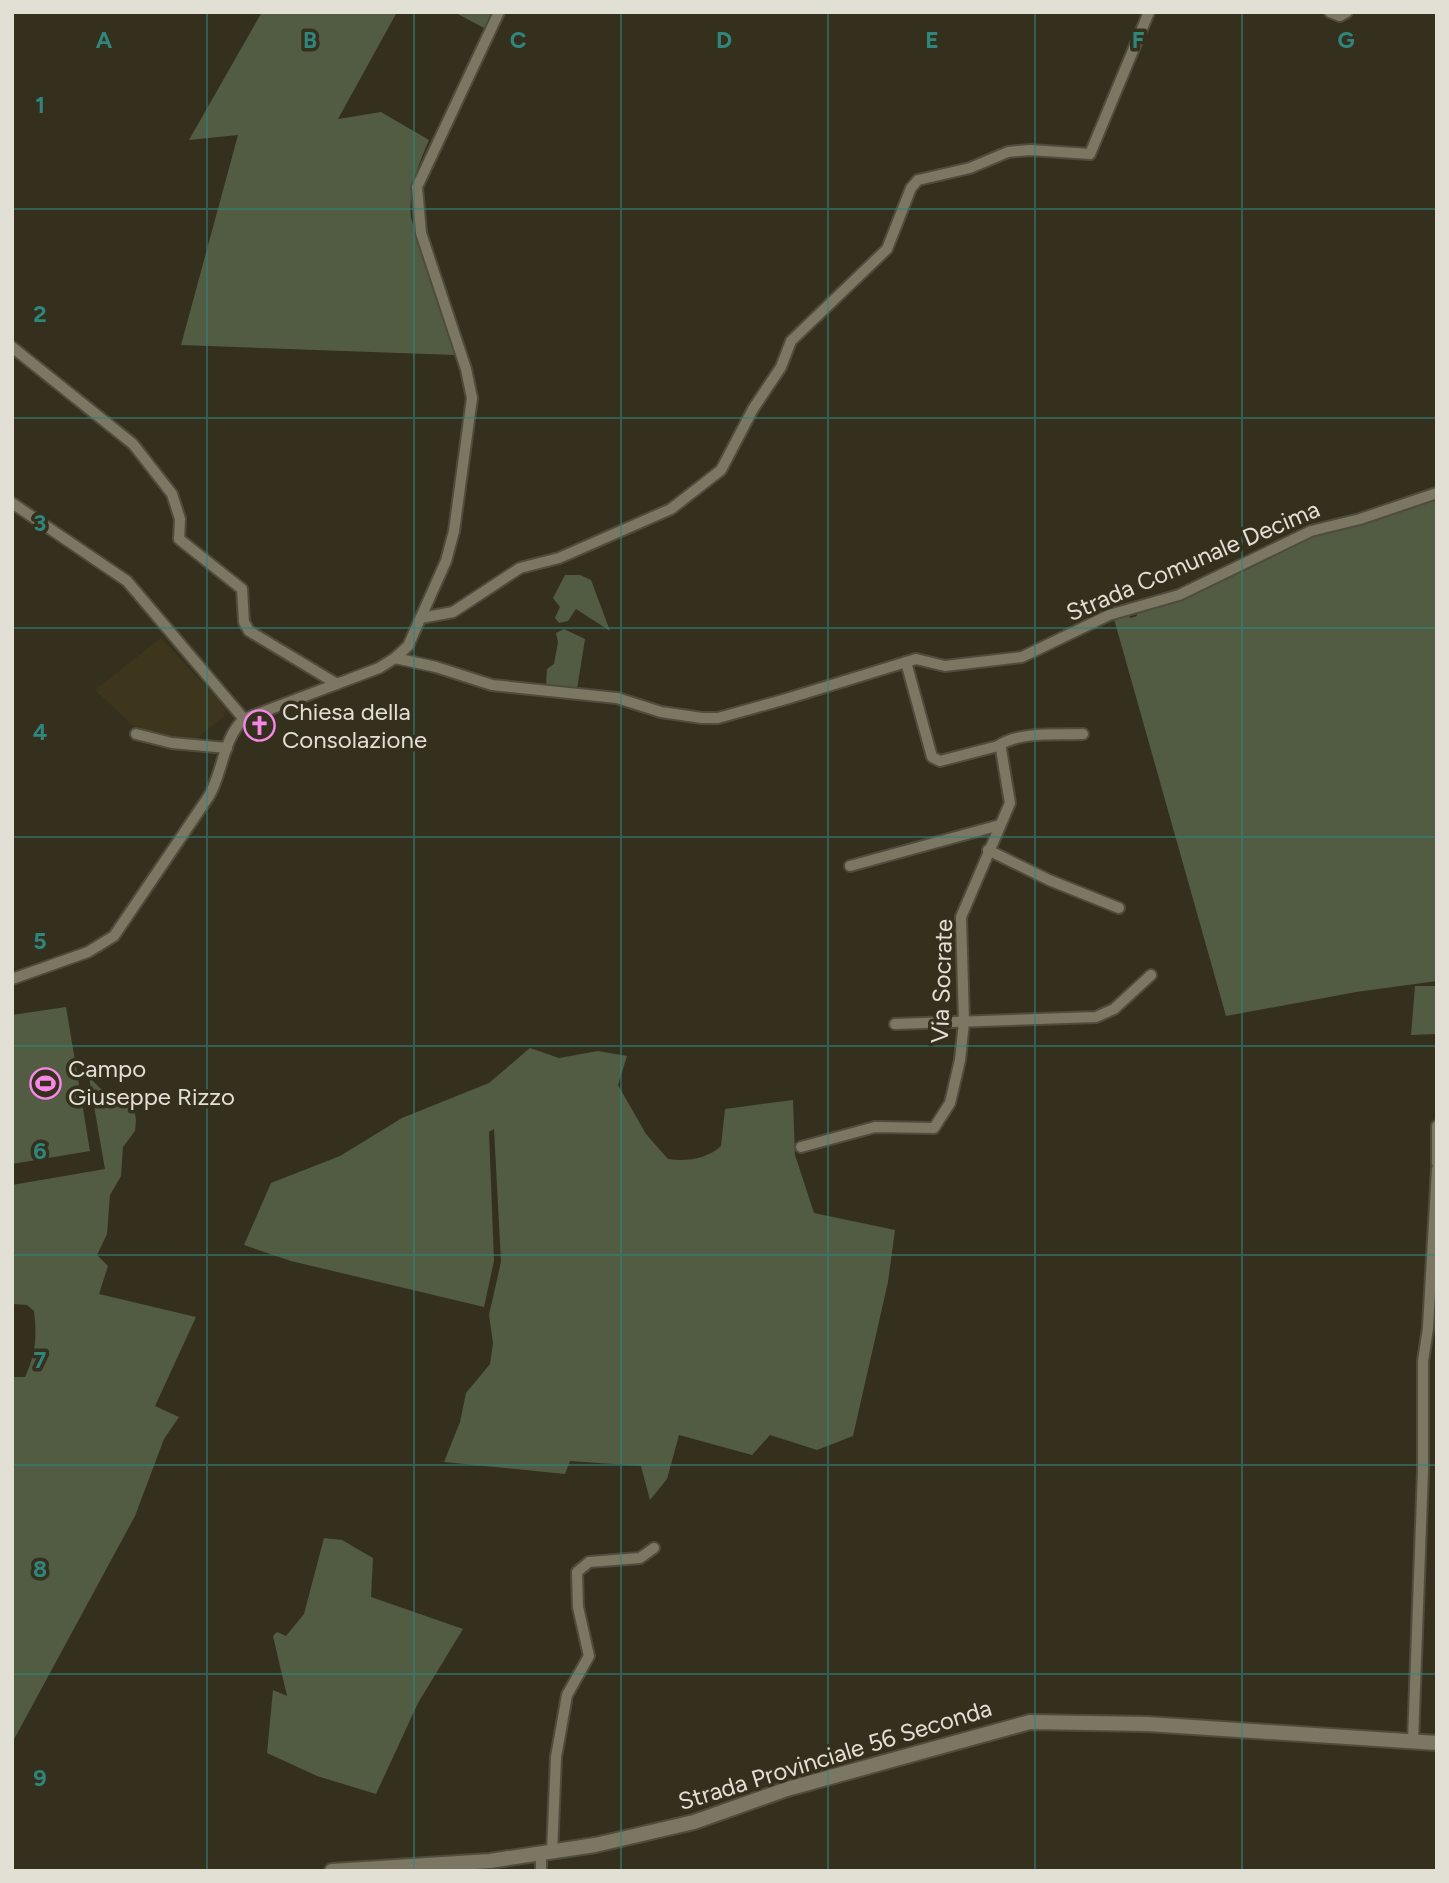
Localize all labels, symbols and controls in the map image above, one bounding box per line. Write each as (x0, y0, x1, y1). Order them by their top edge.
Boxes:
text: A (96, 26, 113, 54)
text: B (303, 26, 317, 54)
text: C (510, 26, 527, 54)
text: D (716, 26, 732, 54)
text: E (925, 26, 939, 54)
text: F (1132, 26, 1145, 54)
text: G (1337, 26, 1355, 54)
text: 1 (35, 91, 45, 119)
text: 2 (33, 300, 47, 328)
street label: Strada Comunale Decima (1062, 494, 1324, 627)
text: 3 (34, 509, 46, 537)
place label: Chiesa della Consolazione (282, 697, 427, 754)
church icon: Chiesa della Consolazione (242, 709, 276, 743)
text: 4 (33, 718, 47, 746)
street label: Via Socrate (925, 918, 958, 1044)
text: 5 (33, 927, 47, 955)
place label: Campo Giuseppe Rizzo (68, 1054, 235, 1111)
sports icon: Campo Giuseppe Rizzo (28, 1066, 62, 1100)
text: 6 (33, 1137, 47, 1165)
text: 7 (34, 1346, 47, 1374)
text: 8 (33, 1555, 47, 1583)
street label: Strada Provinciale 56 Seconda (675, 1693, 995, 1816)
text: 9 (33, 1764, 47, 1792)

